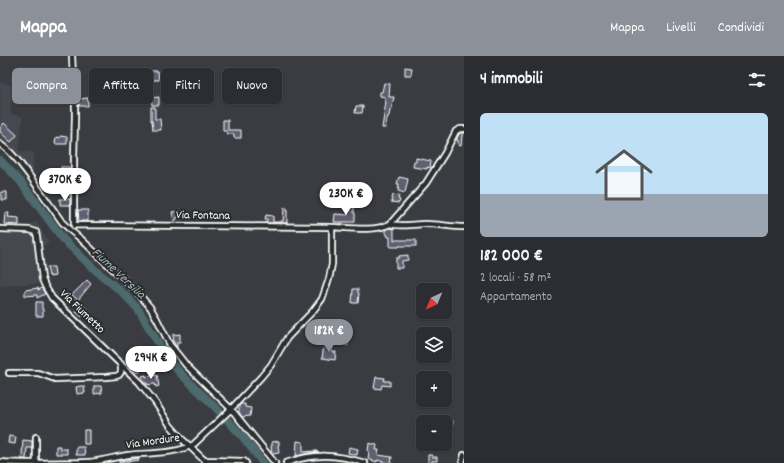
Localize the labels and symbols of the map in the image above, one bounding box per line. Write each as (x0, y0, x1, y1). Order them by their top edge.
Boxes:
pin: 370K € (32, 168, 98, 202)
pin: 230K € (313, 182, 379, 216)
street label: Via Fontana (176, 207, 230, 225)
water label: Fiume Versilia (87, 244, 150, 305)
north arrow (416, 283, 452, 319)
street label: Via Fiumetto (56, 286, 108, 338)
pin: 182K € (296, 319, 362, 353)
pin: 294K € (118, 346, 184, 380)
street label: Via Mordure (125, 430, 181, 454)

